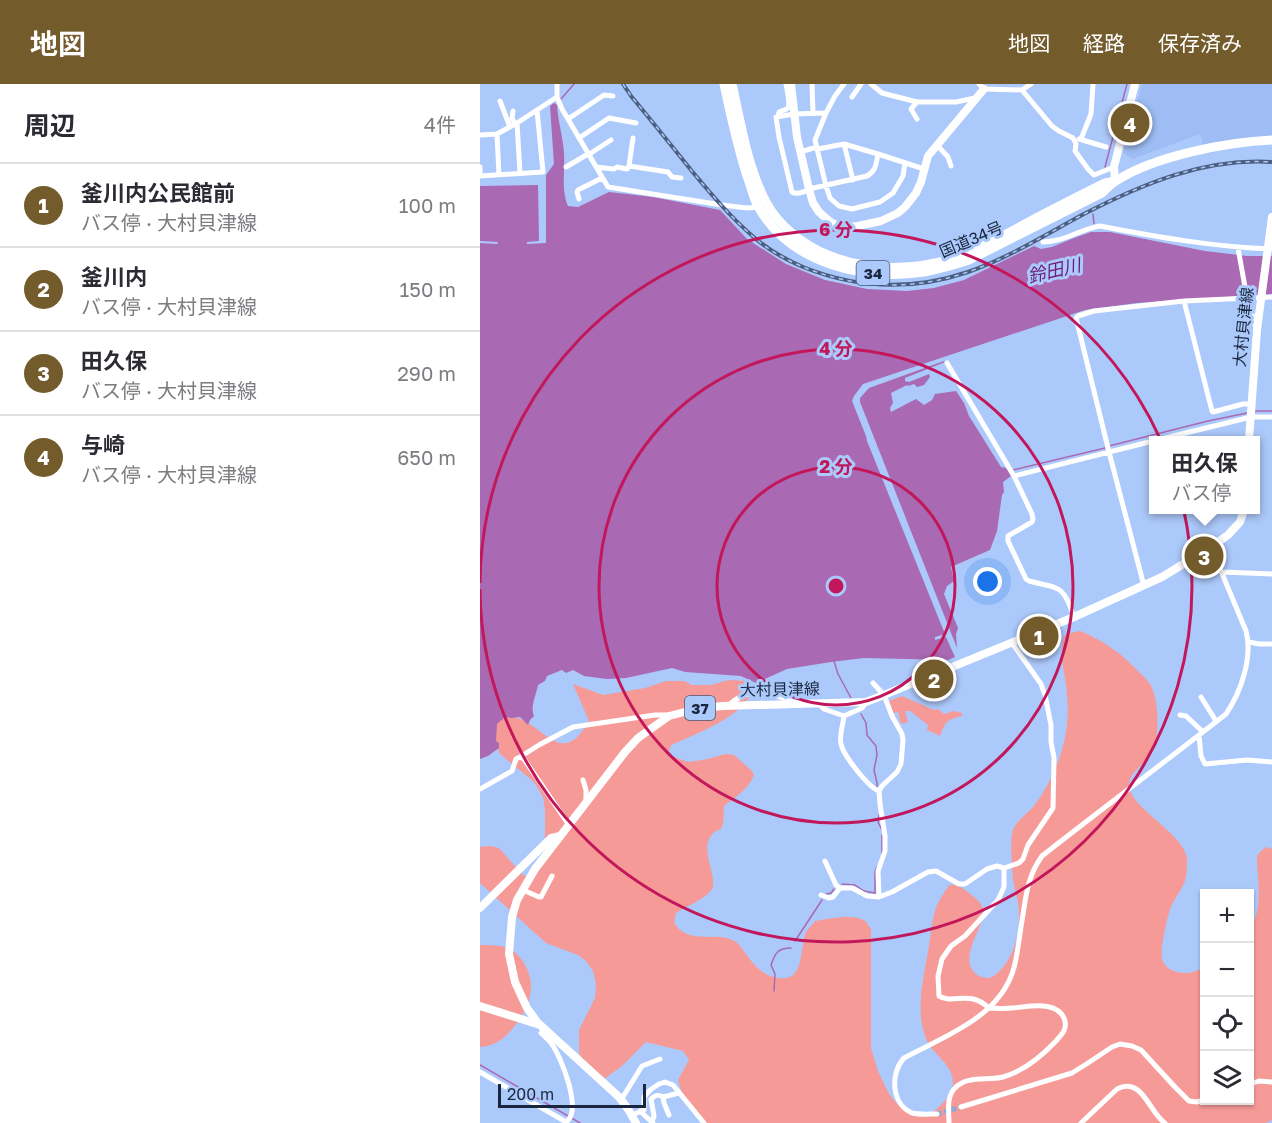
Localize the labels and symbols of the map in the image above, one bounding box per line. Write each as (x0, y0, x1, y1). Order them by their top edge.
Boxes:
pin: 4 (1110, 100, 1150, 146)
street label: 国道34号 (936, 217, 1006, 261)
text: 6 分 (819, 218, 853, 240)
water label: 鈴田川 (1025, 253, 1085, 287)
road number: 34 (856, 261, 890, 285)
street label: 大村貝津線 (1229, 286, 1257, 368)
text: 4 分 (819, 337, 853, 359)
text: 2 分 (819, 455, 853, 477)
pin: 3 (1184, 534, 1224, 578)
your location (973, 567, 1002, 596)
centre of rings (826, 576, 846, 596)
pin: 1 (1020, 614, 1058, 658)
pin: 2 (914, 656, 954, 702)
street label: 大村貝津線 (740, 678, 820, 700)
road number: 37 (685, 696, 715, 720)
scale bar (498, 1081, 646, 1108)

